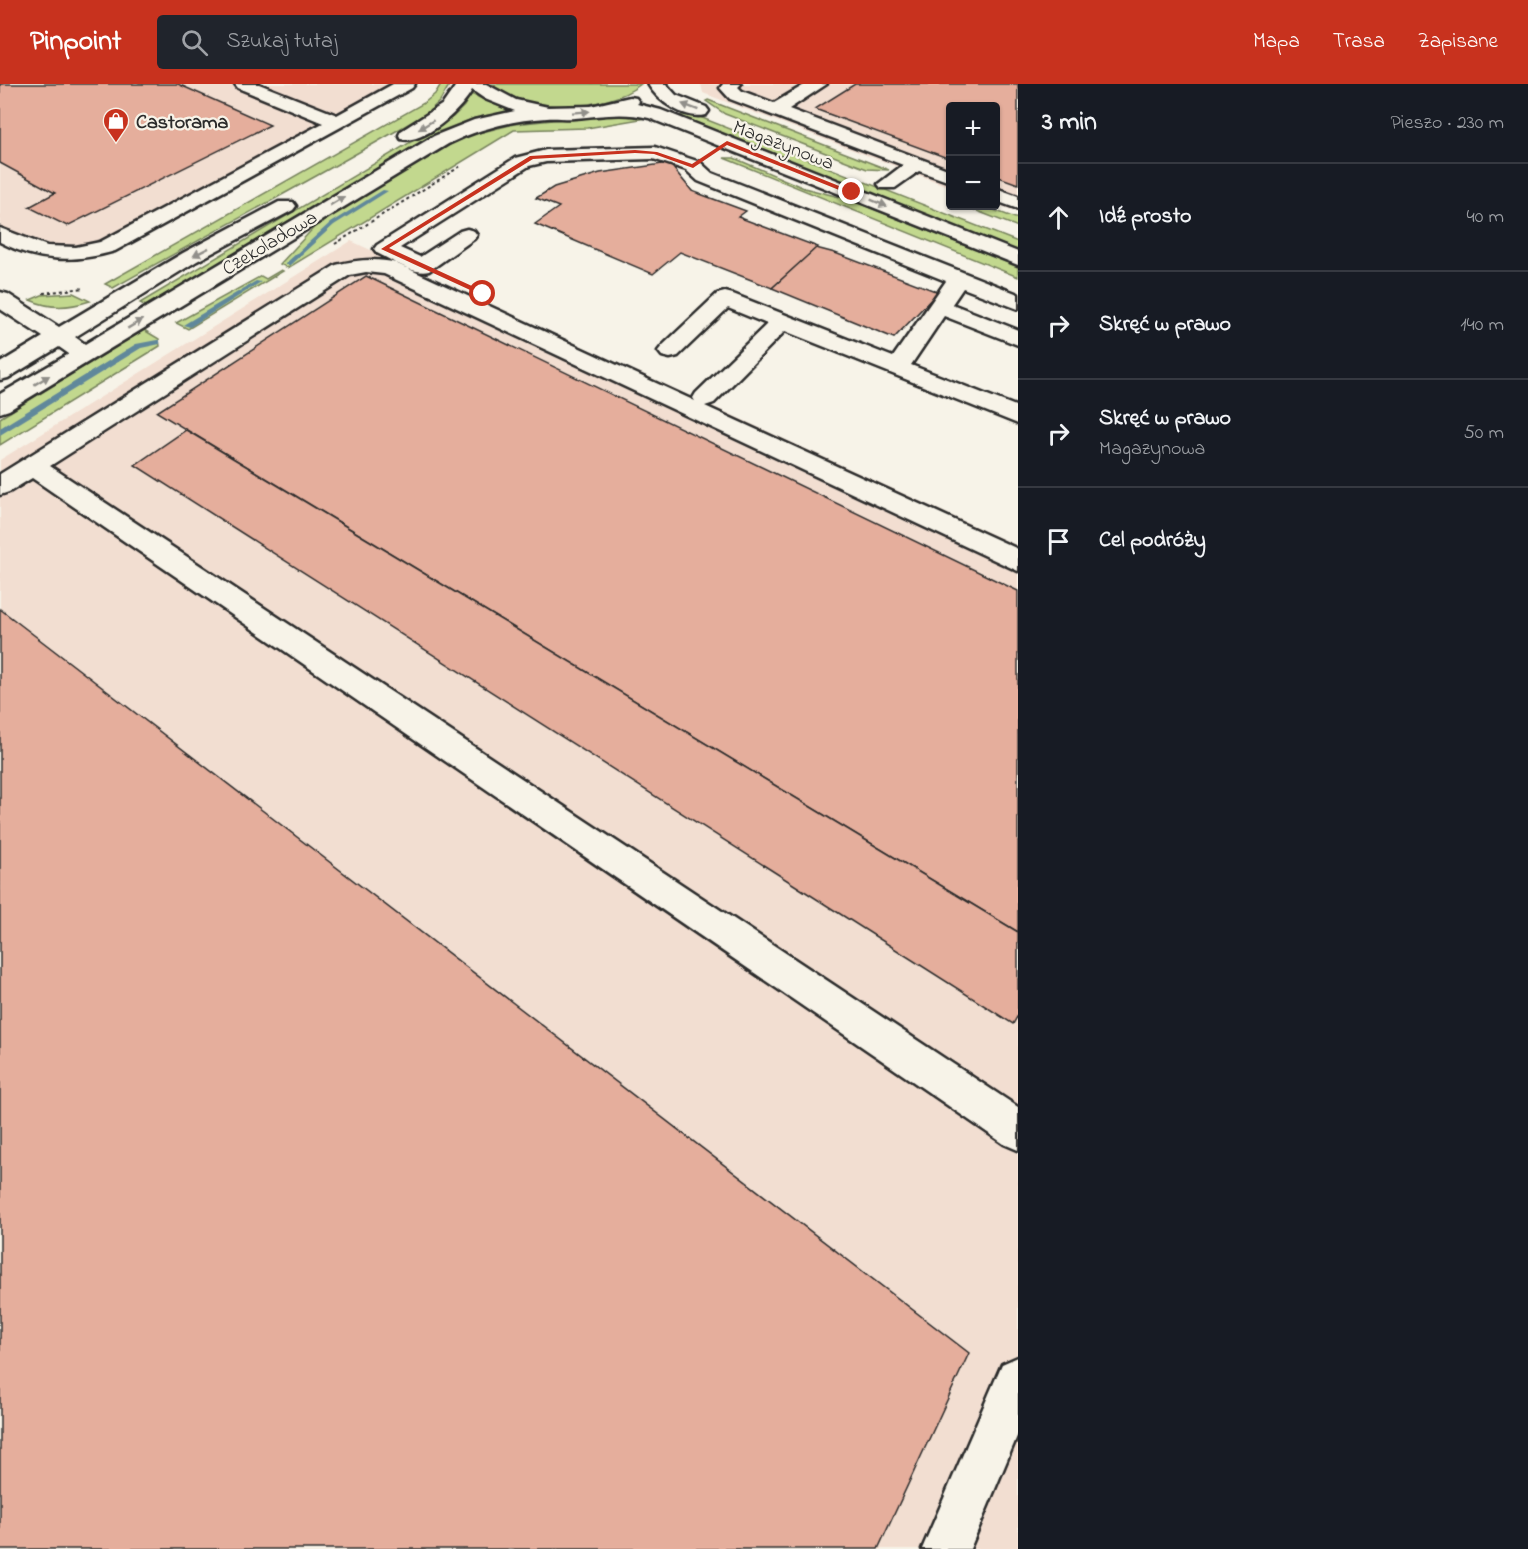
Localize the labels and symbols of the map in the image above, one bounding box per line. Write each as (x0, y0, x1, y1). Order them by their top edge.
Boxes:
one-way arrow (681, 102, 699, 112)
shop icon: Castorama (101, 106, 131, 144)
one-way arrow (571, 107, 590, 116)
place label: Castorama (136, 109, 229, 138)
street label: Magazynowa (728, 114, 838, 180)
one-way arrow (418, 119, 434, 130)
route end (838, 178, 864, 204)
one-way arrow (329, 195, 345, 206)
one-way arrow (870, 198, 888, 208)
street label: Czekoladowa (217, 204, 323, 284)
one-way arrow (193, 247, 210, 256)
route start (469, 280, 495, 306)
one-way arrow (127, 318, 143, 329)
one-way arrow (34, 374, 50, 385)

